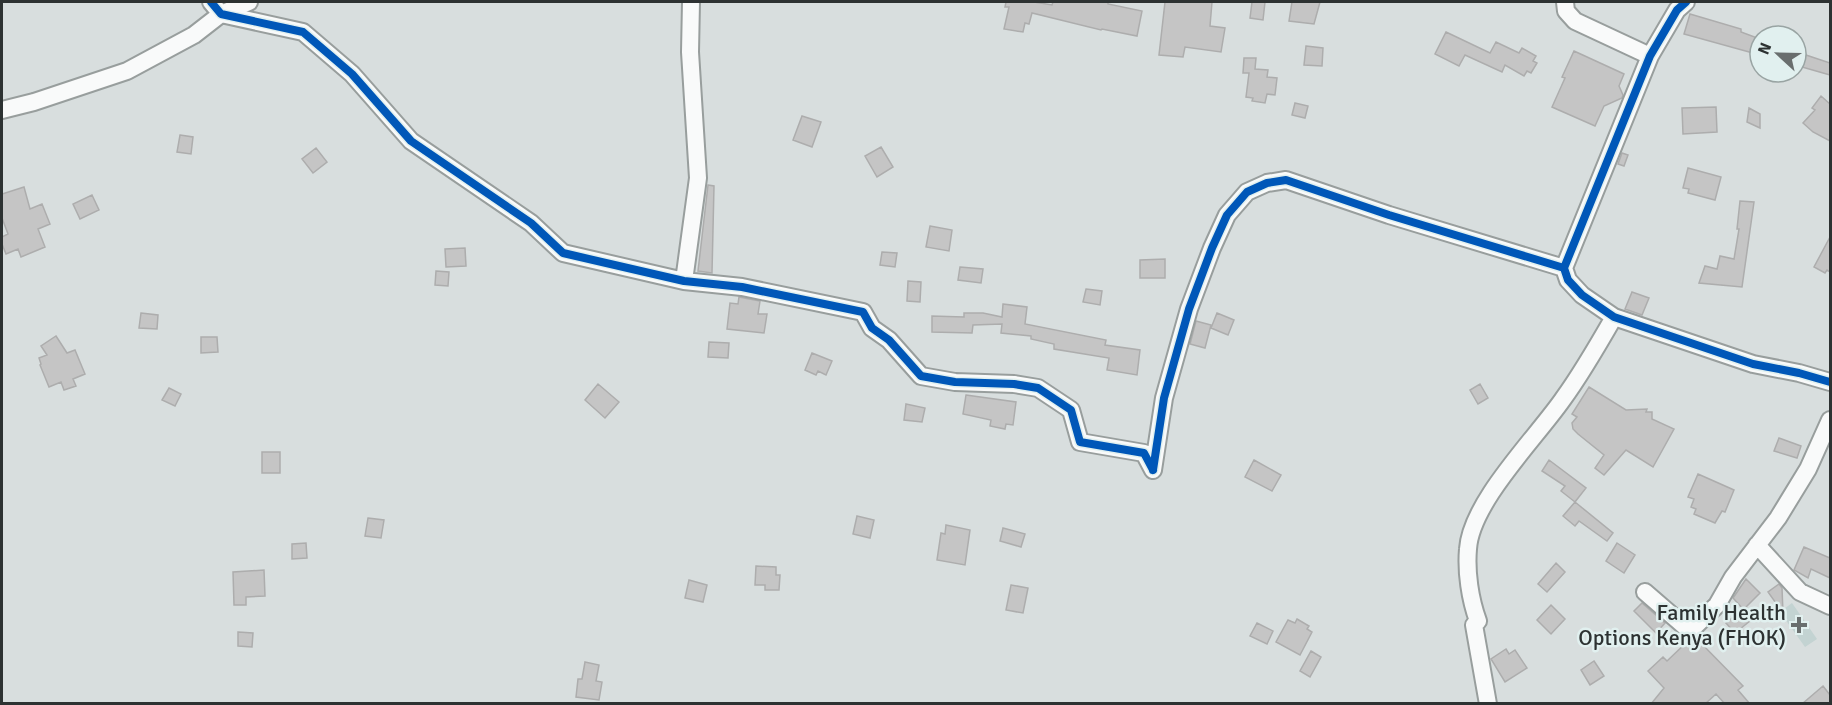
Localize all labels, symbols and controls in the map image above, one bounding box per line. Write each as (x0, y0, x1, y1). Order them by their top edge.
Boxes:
north arrow (1748, 24, 1808, 84)
text: N (1754, 40, 1776, 58)
place label: Family Health Options Kenya (FHOK) (1578, 599, 1786, 651)
marker: Family Health Options Kenya (FHOK) (1790, 616, 1808, 634)

